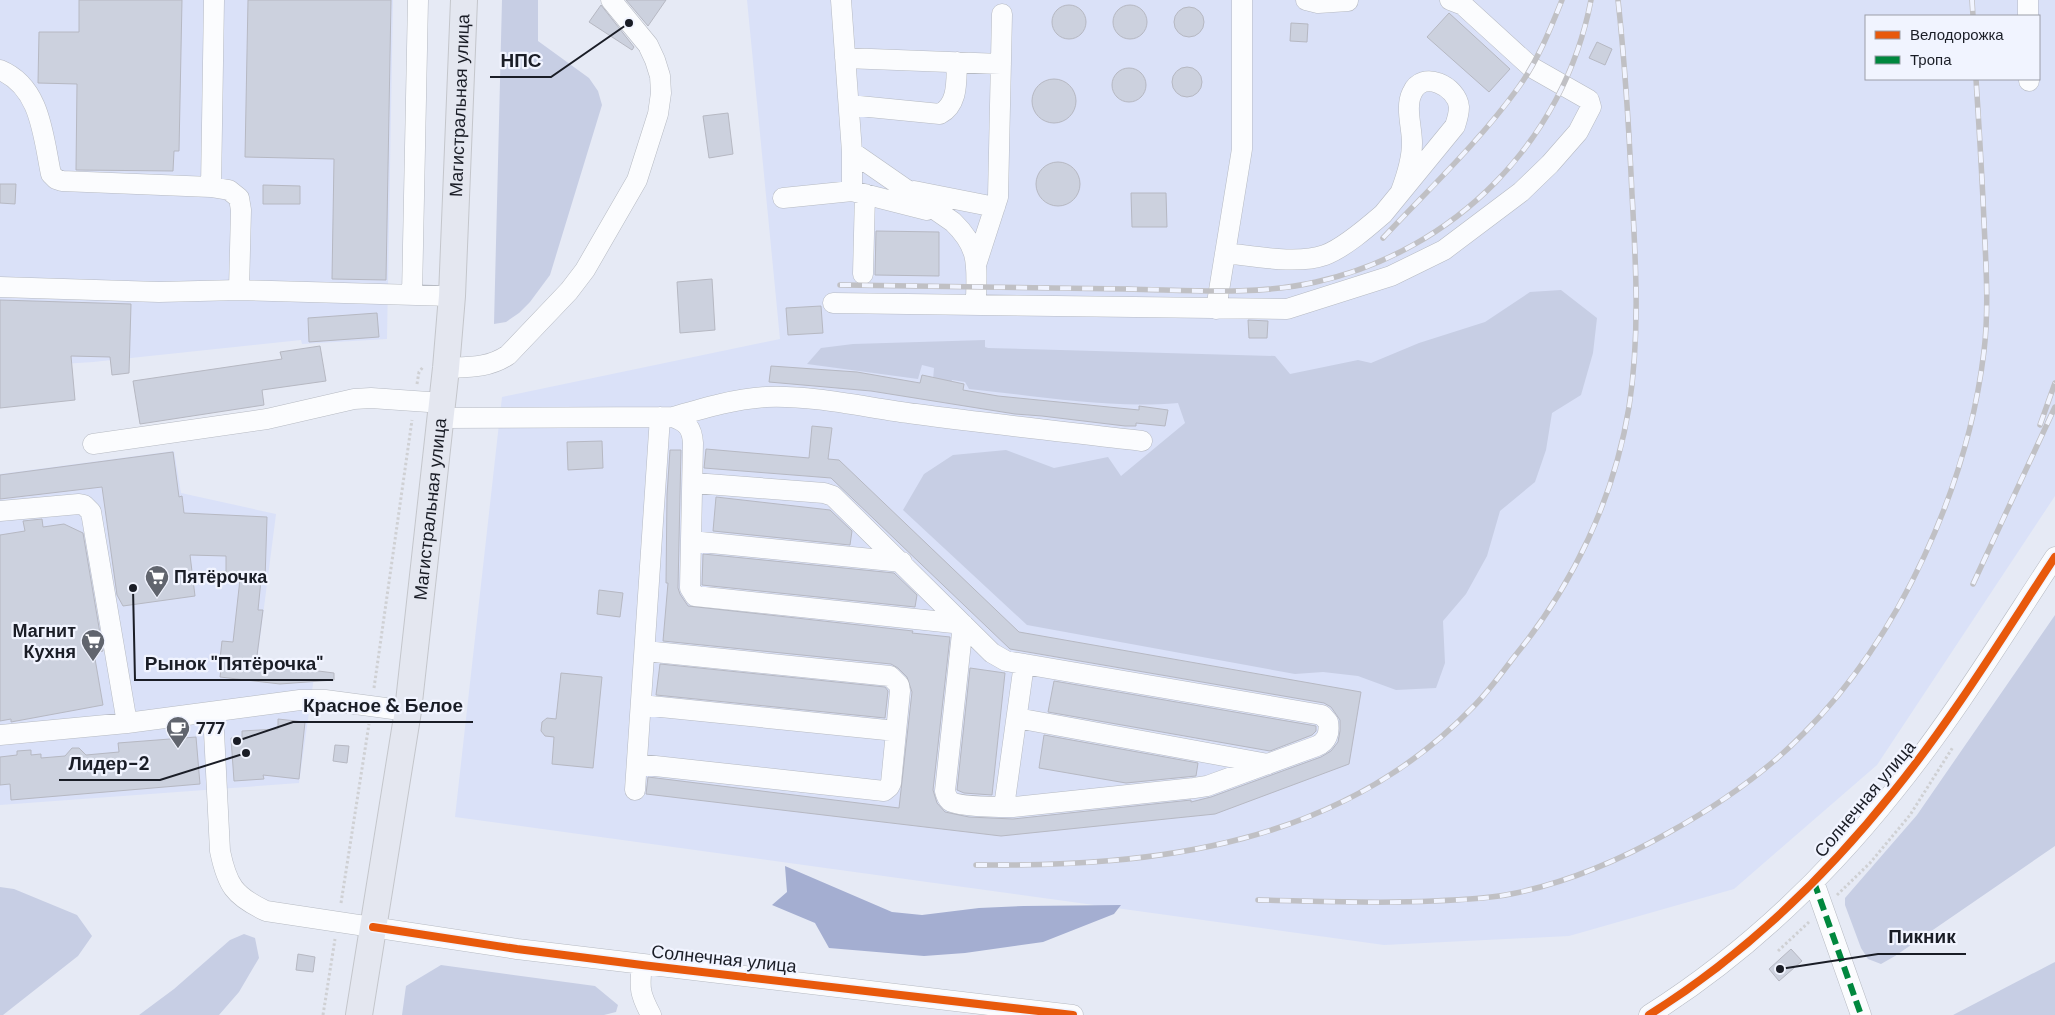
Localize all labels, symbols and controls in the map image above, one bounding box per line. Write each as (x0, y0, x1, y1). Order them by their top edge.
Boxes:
street label: Магистральная улица (444, 12, 475, 197)
legend (1865, 15, 2040, 80)
text: Велодорожка (1910, 25, 2004, 45)
callout: НПС (490, 43, 551, 77)
text: НПС (500, 48, 542, 73)
text: Тропа (1910, 50, 1952, 70)
street label: Магистральная улица (408, 416, 452, 601)
supermarket icon: Пятёрочка (144, 564, 170, 598)
place label: Пятёрочка (174, 565, 268, 589)
place label: Магнит Кухня (13, 619, 76, 664)
supermarket icon: Магнит Кухня (80, 628, 106, 662)
callout: Рынок "Пятёрочка" (135, 646, 333, 680)
text: Рынок "Пятёрочка" (145, 651, 323, 676)
callout: Красное & Белое (293, 688, 473, 722)
text: Красное & Белое (303, 693, 463, 718)
cafe icon: 777 (165, 715, 191, 749)
place label: 777 (196, 716, 225, 740)
street label: Солнечная улица (1809, 735, 1922, 863)
callout: Лидер-2 (59, 746, 160, 780)
text: Лидер-2 (68, 751, 150, 776)
callout: Пикник (1878, 920, 1966, 954)
text: Пикник (1888, 924, 1956, 949)
street label: Солнечная улица (650, 939, 799, 979)

